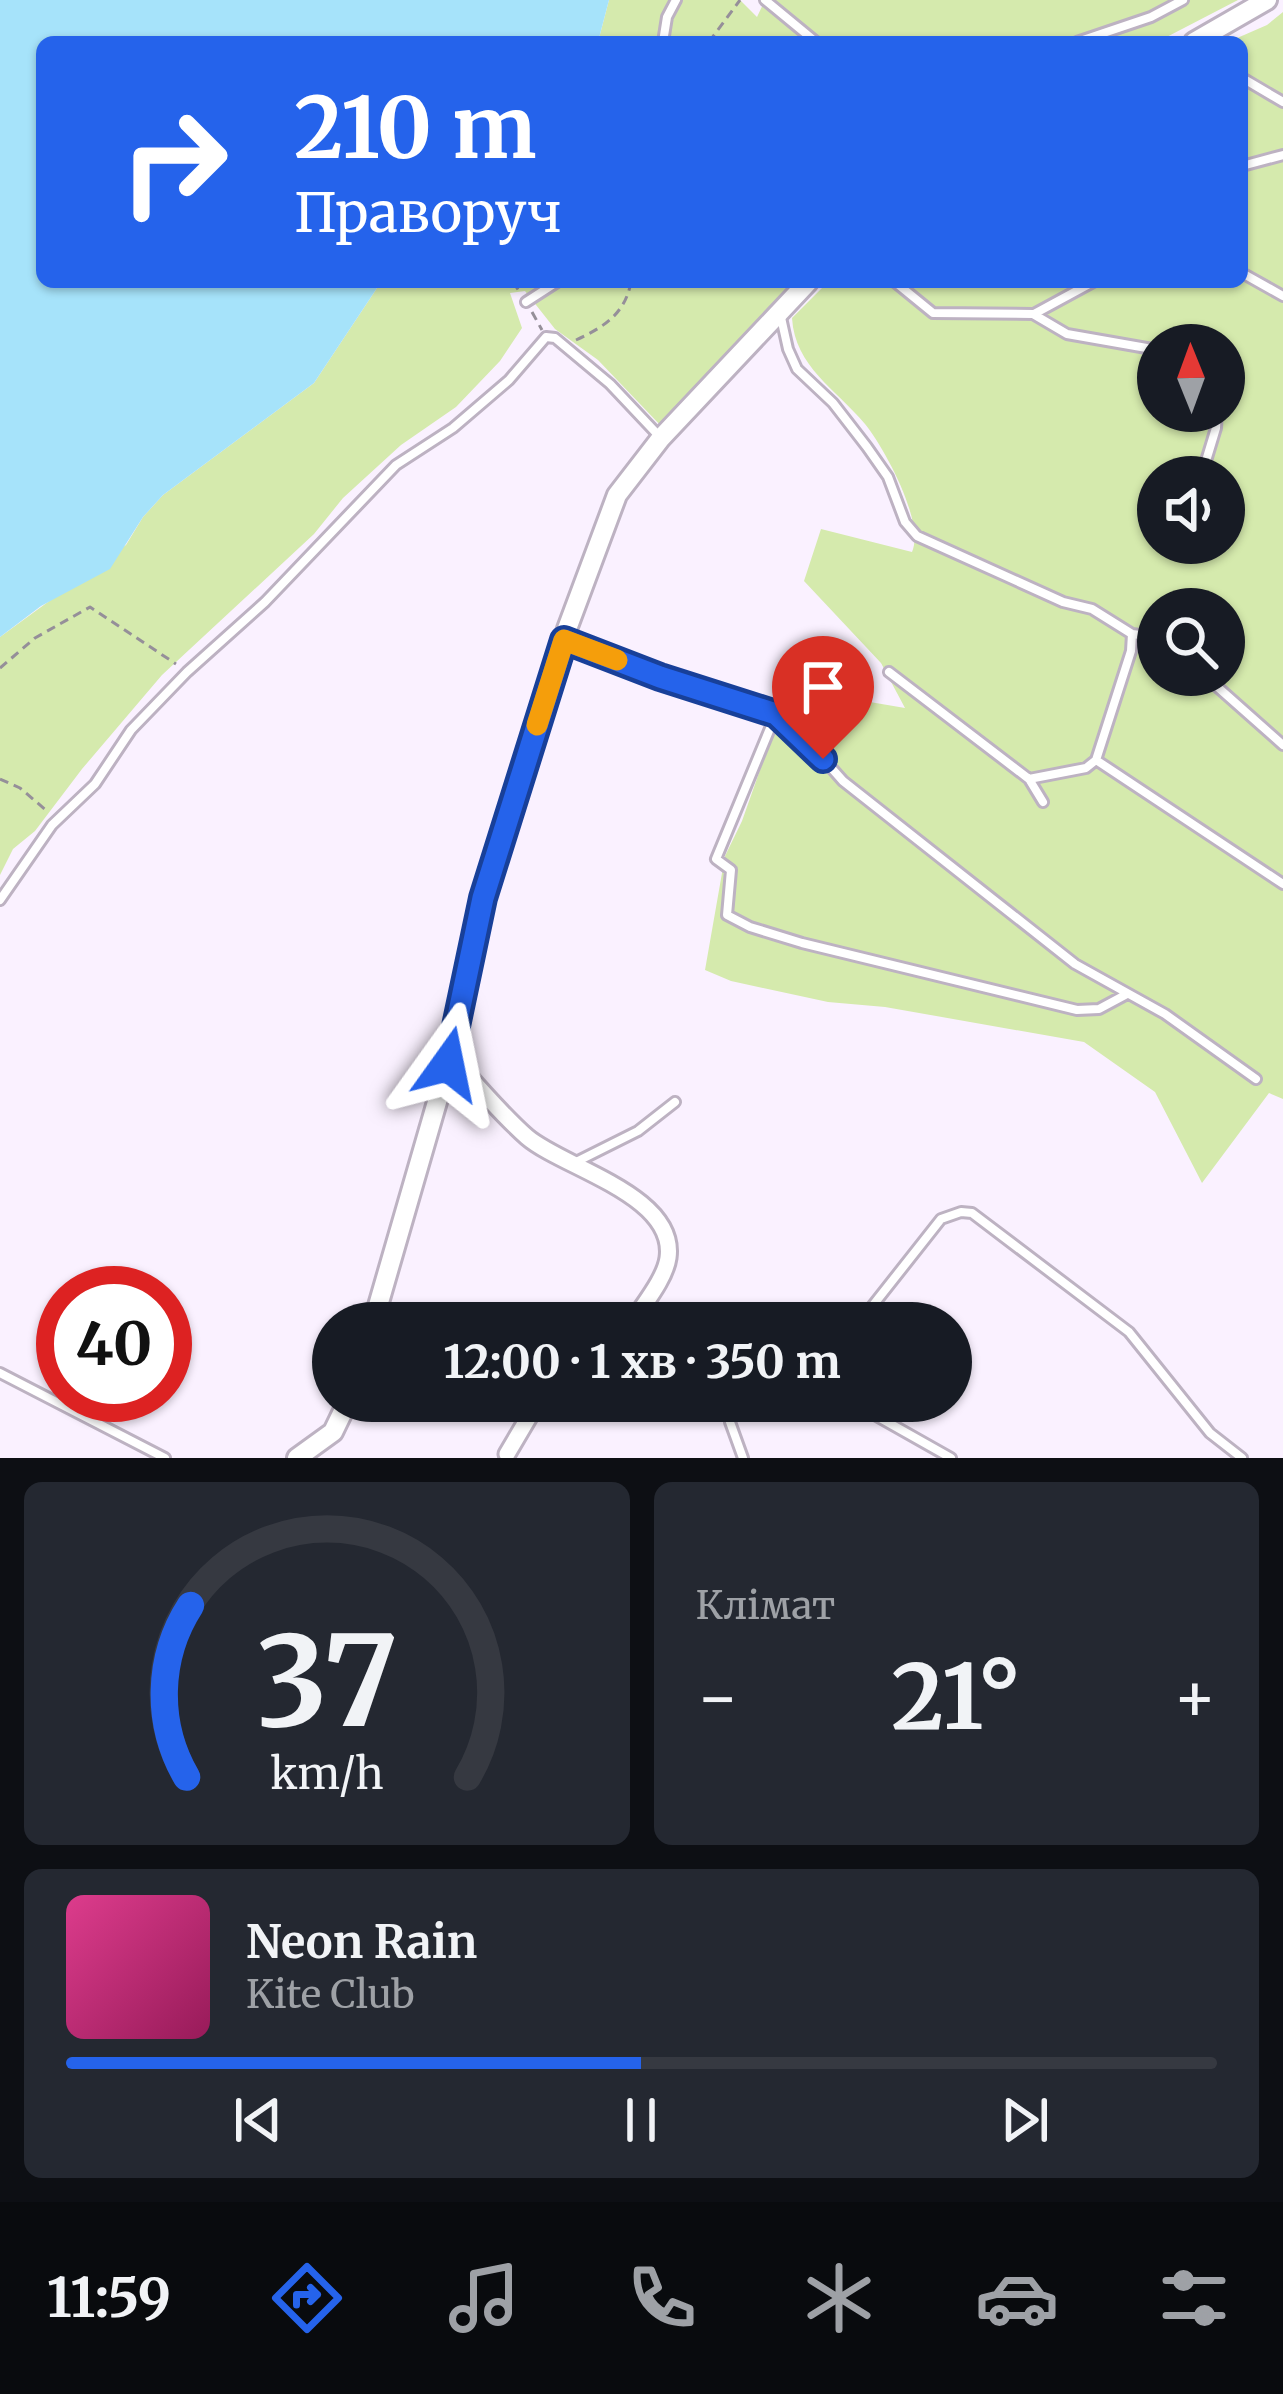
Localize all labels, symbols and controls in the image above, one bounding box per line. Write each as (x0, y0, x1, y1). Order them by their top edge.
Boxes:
text: 210 m (294, 75, 537, 181)
icon: right (96, 84, 252, 240)
text: Праворуч (294, 179, 562, 247)
north arrow (1137, 324, 1245, 432)
map controls (1137, 324, 1245, 696)
button: sound (1137, 456, 1245, 564)
button: search (1137, 588, 1245, 696)
pin (772, 636, 874, 759)
icon: arrive (790, 654, 856, 720)
position arrow (385, 1001, 511, 1127)
speed limit sign: 40 (36, 1266, 192, 1422)
text: 12:00 · 1 хв · 350 m (443, 1334, 841, 1390)
text: Клімат (696, 1581, 835, 1630)
text: 37 (256, 1603, 397, 1760)
text: 21° (891, 1640, 1021, 1754)
text: − (696, 1656, 740, 1739)
text: + (1173, 1656, 1217, 1739)
text: km/h (270, 1746, 384, 1800)
text: Neon Rain (246, 1914, 477, 1970)
text: Kite Club (246, 1970, 415, 2019)
icon: previous (225, 2087, 291, 2153)
icon: pause (608, 2087, 674, 2153)
icon: next (992, 2087, 1058, 2153)
icon: directions (265, 2256, 349, 2340)
icon: music (442, 2256, 526, 2340)
icon: phone (620, 2256, 704, 2340)
icon: climate (797, 2256, 881, 2340)
icon: car (975, 2256, 1059, 2340)
icon: filters (1152, 2256, 1236, 2340)
text: 11:59 (47, 2264, 171, 2332)

